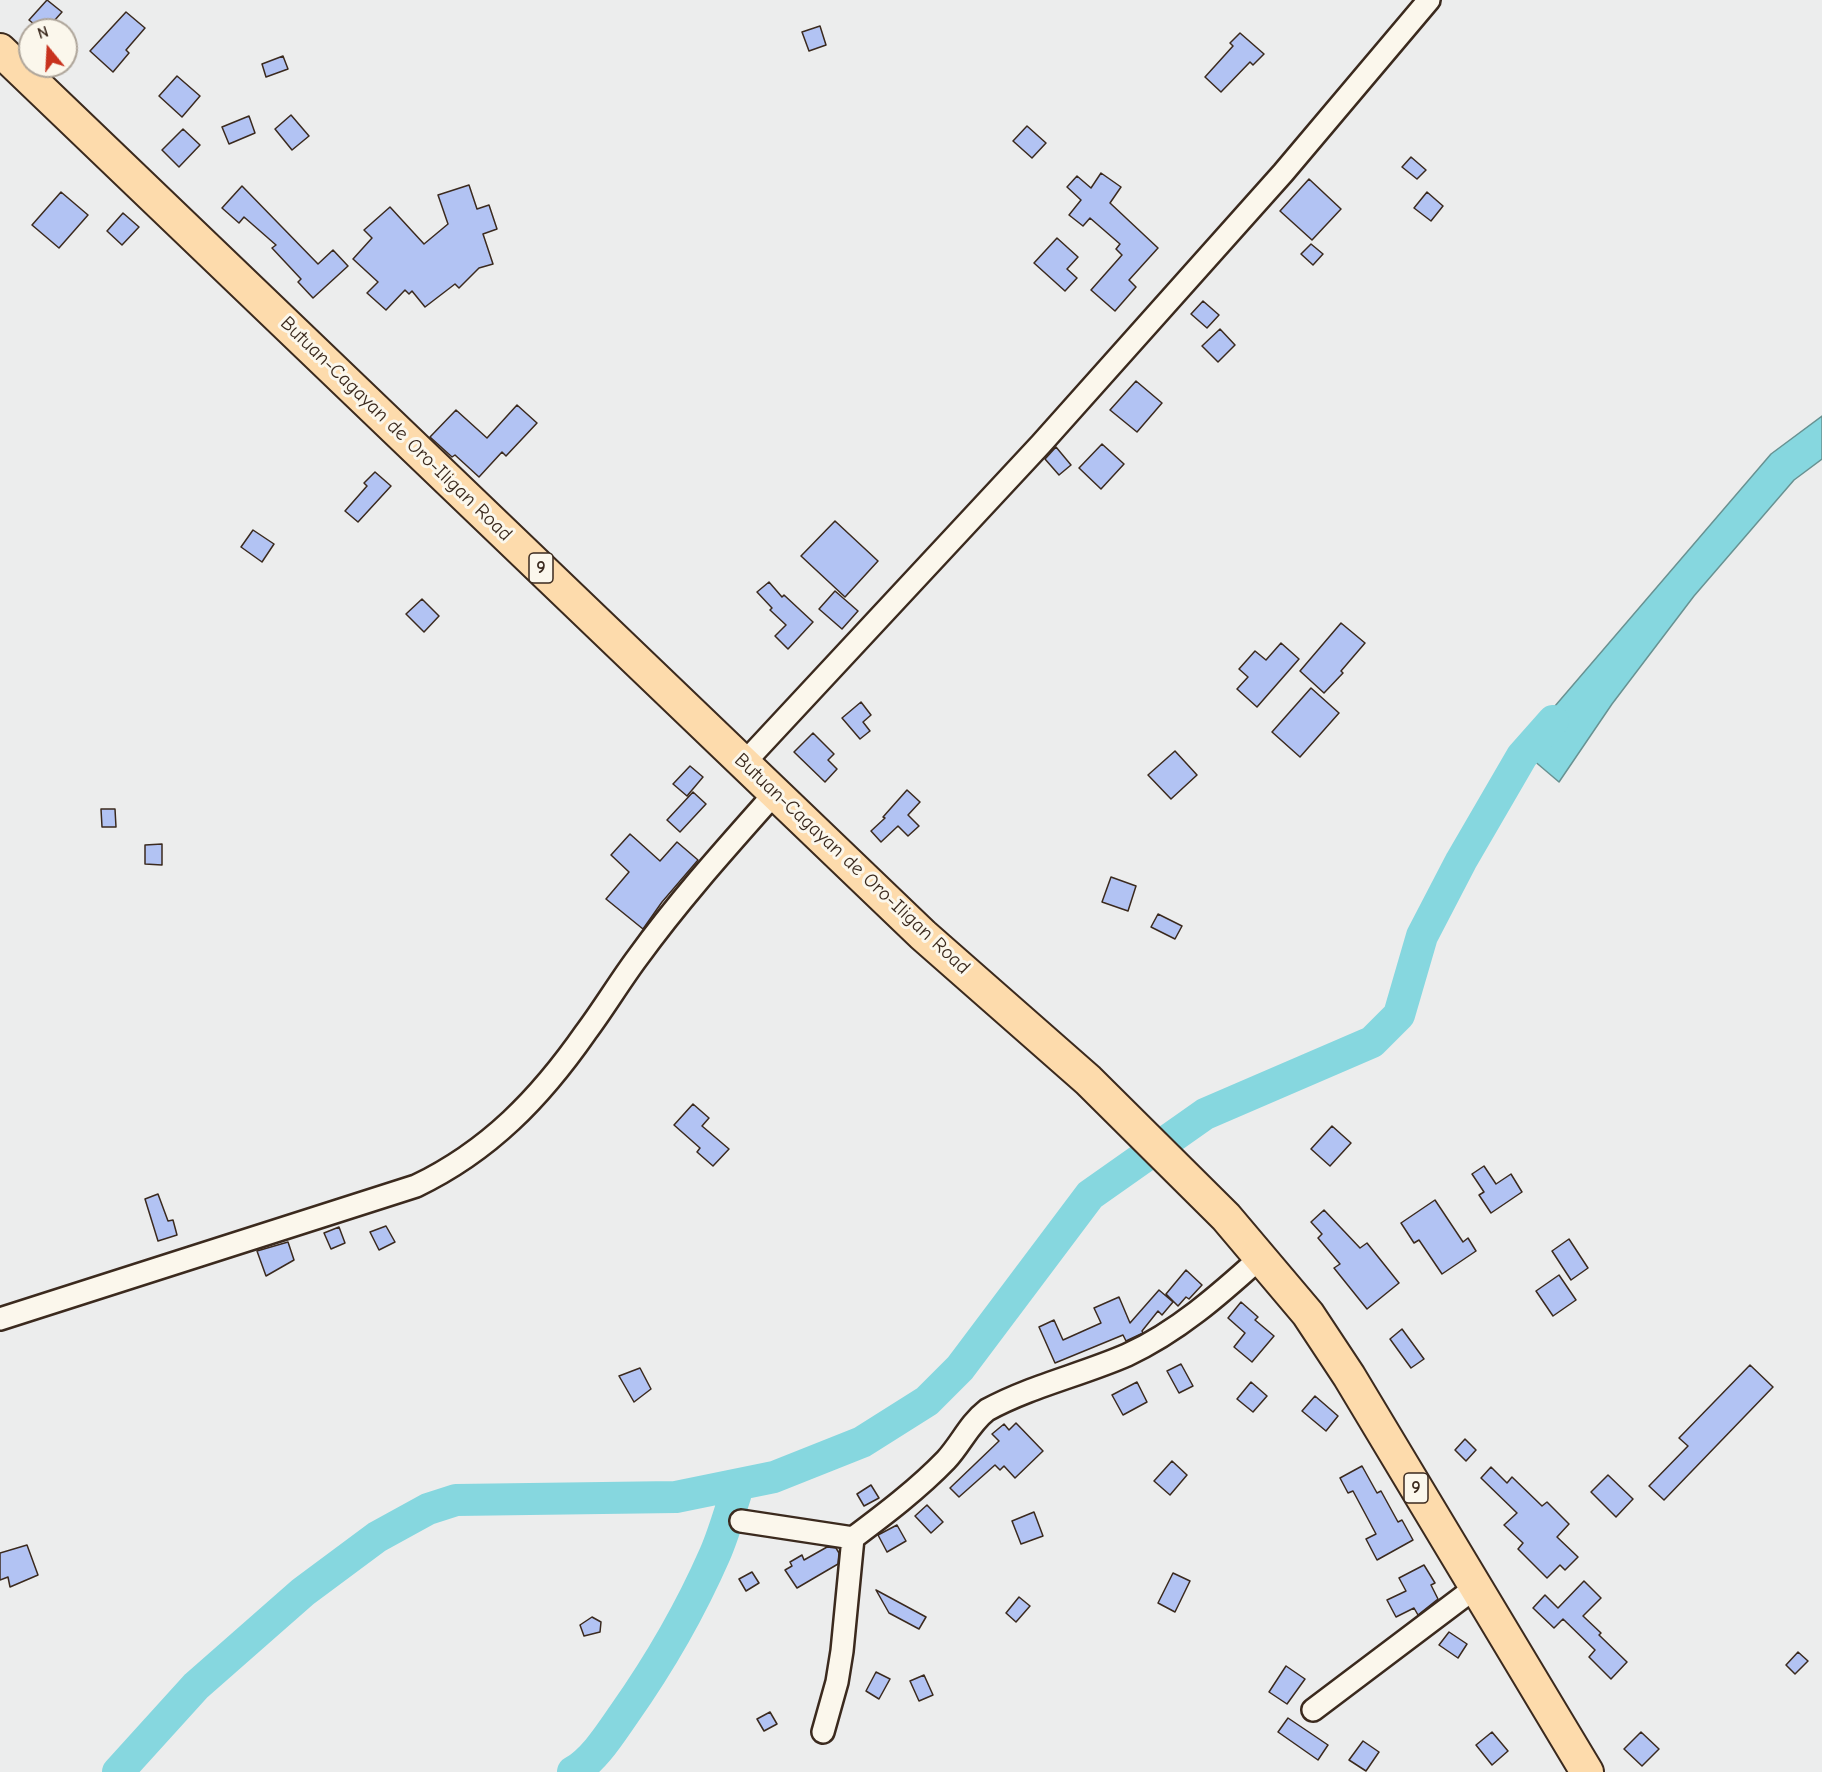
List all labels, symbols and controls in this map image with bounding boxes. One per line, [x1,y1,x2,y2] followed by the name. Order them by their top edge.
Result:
[18,18,78,78] north arrow
[35,23,51,43] text: N
[275,312,517,546] street label: Butuan-Cagayan de Oro-Iligan Road
[529,553,553,583] road number: 9
[729,748,975,980] street label: Butuan-Cagayan de Oro-Iligan Road
[1404,1473,1428,1503] road number: 9

